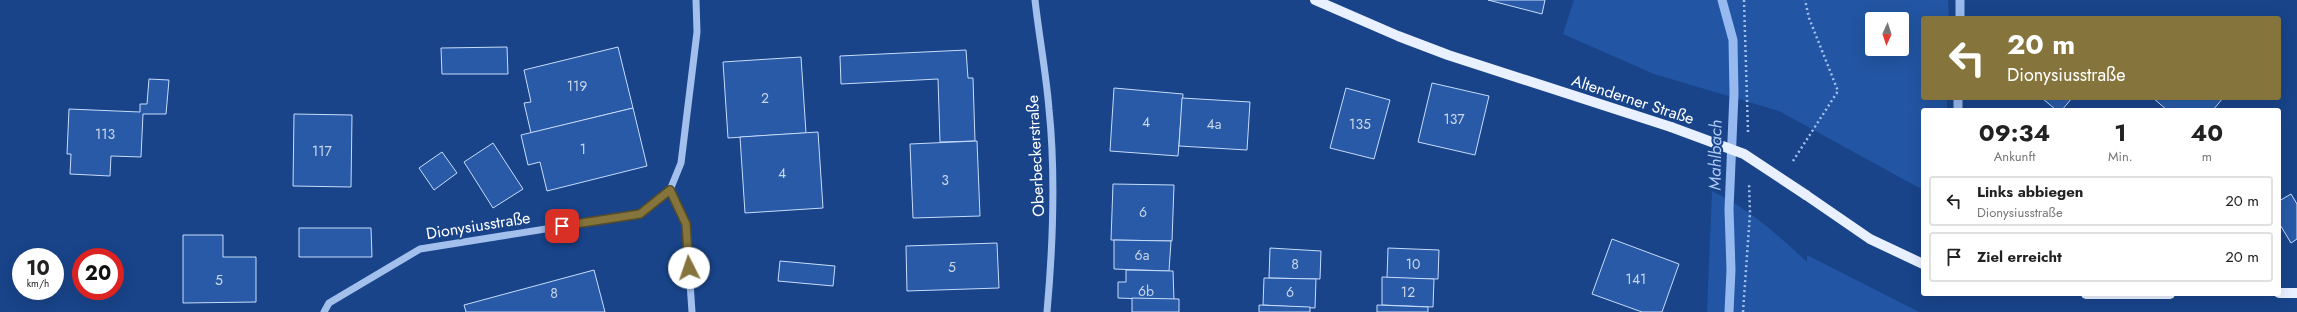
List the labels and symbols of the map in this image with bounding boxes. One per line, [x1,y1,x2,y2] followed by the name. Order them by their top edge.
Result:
[1865,12,1909,56] north arrow
[1569,69,1697,130] street label: Altenderner Straße
[567,76,587,96] house number: 119
[761,88,769,108] house number: 2
[1021,95,1050,217] street label: Oberbeckerstraße
[1443,109,1465,129] house number: 137
[1142,112,1150,132] house number: 4
[1207,114,1221,134] house number: 4a
[1349,114,1371,134] house number: 135
[1702,120,1728,190] water label: Mahlbach
[95,124,115,144] house number: 113
[580,139,586,159] house number: 1
[312,141,333,161] house number: 117
[778,163,786,183] house number: 4
[941,170,949,190] house number: 3
[1139,202,1147,222] house number: 6
[424,206,532,245] street label: Dionysiusstraße
[545,209,579,243] pin
[1135,245,1149,265] house number: 6a
[668,247,710,289] position arrow
[72,248,124,300] speed limit sign: 20
[1291,254,1299,274] house number: 8
[1406,254,1420,274] house number: 10
[948,257,956,277] house number: 5
[1626,269,1646,289] house number: 141
[215,270,223,290] house number: 5
[1138,281,1154,301] house number: 6b
[1286,282,1294,302] house number: 6
[1401,282,1415,302] house number: 12
[550,283,558,303] house number: 8

